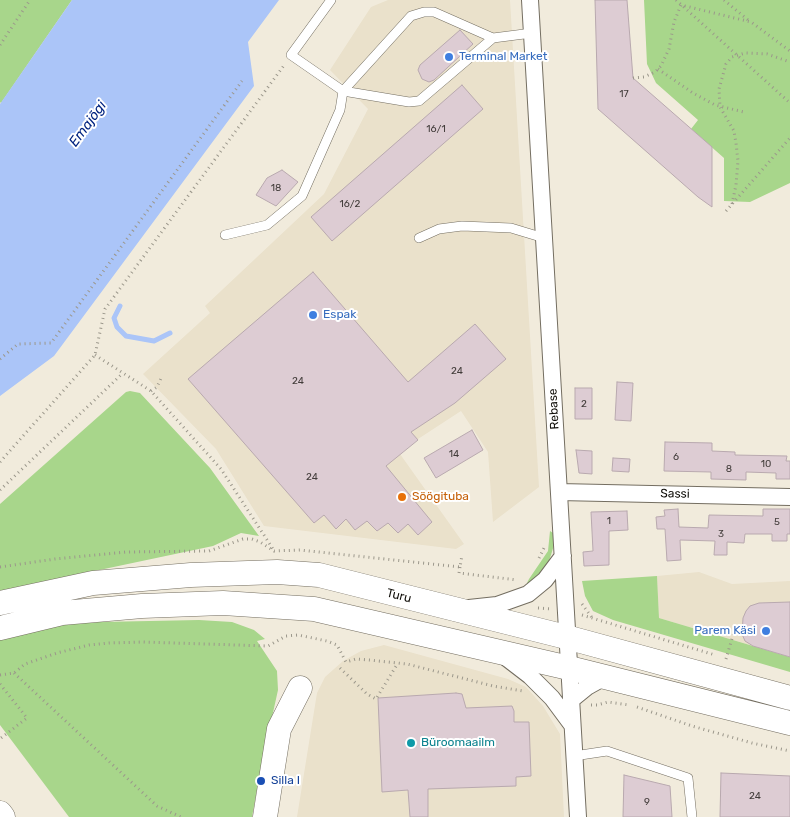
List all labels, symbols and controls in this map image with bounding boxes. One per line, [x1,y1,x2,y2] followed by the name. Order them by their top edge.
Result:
[459,50,547,64] place label: Terminal Market
[443,51,455,63] marker: Terminal Market
[619,88,629,100] house number: 17
[66,98,110,150] water label: Emajõgi
[426,123,446,135] house number: 16/1
[271,182,281,194] house number: 18
[340,198,360,210] house number: 16/2
[323,308,356,322] place label: Espak
[307,309,319,321] marker: Espak
[451,365,463,377] house number: 24
[292,375,304,387] house number: 24
[546,388,562,430] street label: Rebase
[581,398,587,410] house number: 2
[449,448,459,460] house number: 14
[673,451,679,463] house number: 6
[761,458,771,470] house number: 10
[726,463,732,475] house number: 8
[306,471,318,483] house number: 24
[660,487,690,501] street label: Sassi
[412,490,469,504] place label: Söögituba
[396,491,408,503] marker: Söögituba
[607,515,611,527] house number: 1
[774,516,780,528] house number: 5
[718,528,724,540] house number: 3
[385,586,413,606] street label: Turu
[694,624,756,638] place label: Parem Käsi
[760,625,772,637] marker: Parem Käsi
[421,736,495,750] place label: Büroomaailm
[405,737,417,749] marker: Büroomaailm
[271,774,300,788] place label: Silla I
[255,775,267,787] marker: Silla I
[749,790,761,802] house number: 24
[644,796,650,808] house number: 9

